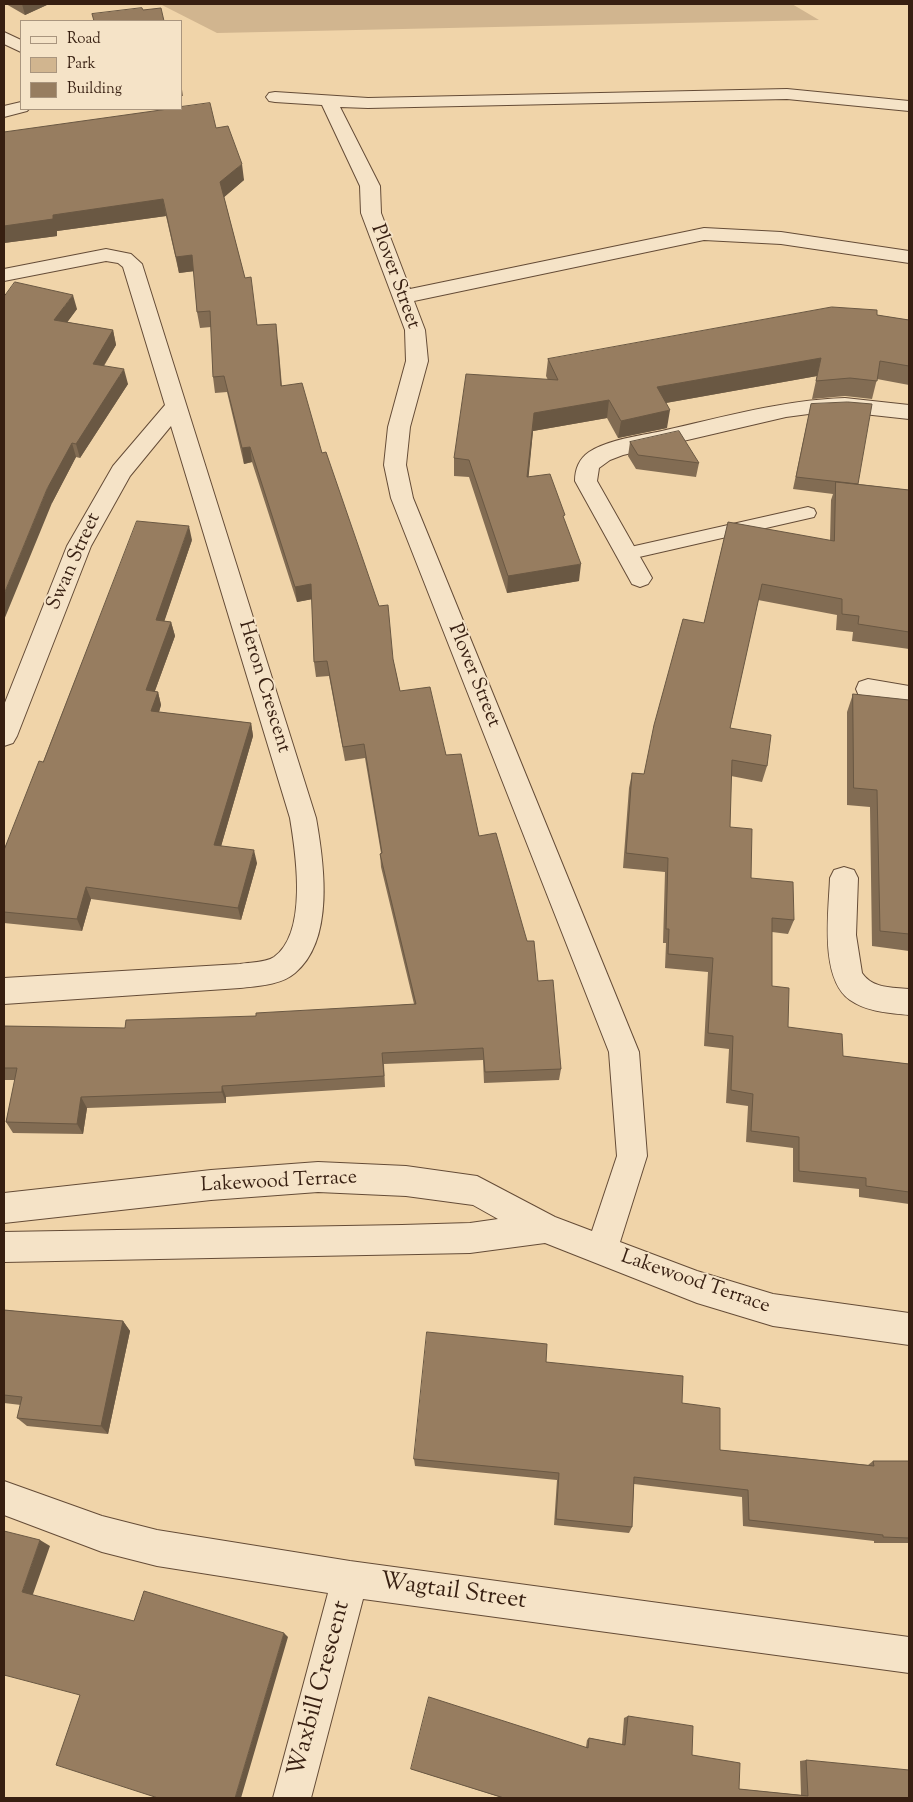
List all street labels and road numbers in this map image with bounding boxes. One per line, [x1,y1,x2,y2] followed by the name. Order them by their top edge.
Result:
[364,221,424,333] street label: Plover Street
[43,510,107,614] street label: Swan Street
[231,618,295,756] street label: Heron Crescent
[441,621,505,731] street label: Plover Street
[200,1167,358,1199] street label: Lakewood Terrace
[617,1246,773,1320] street label: Lakewood Terrace
[378,1568,528,1618] street label: Wagtail Street
[284,1598,358,1780] street label: Waxbill Crescent

